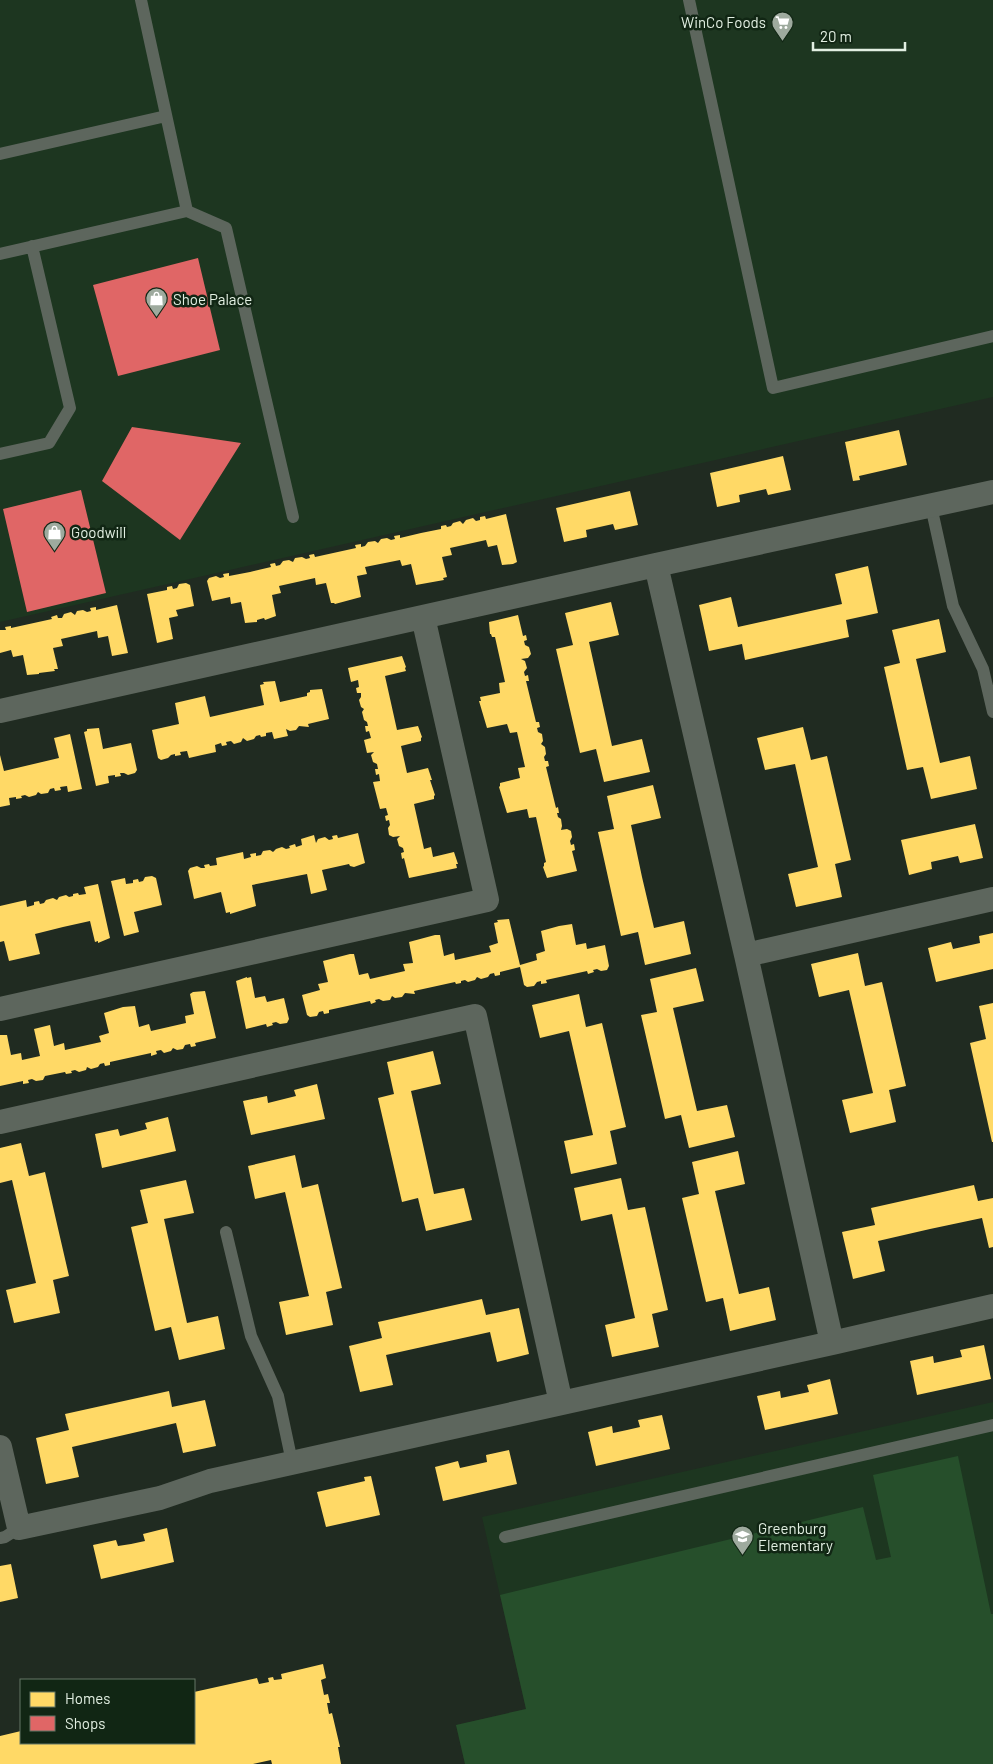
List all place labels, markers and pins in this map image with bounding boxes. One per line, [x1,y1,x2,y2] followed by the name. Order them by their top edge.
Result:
[770,10,794,41] supermarket icon: WinCo Foods
[681,13,766,31] place label: WinCo Foods
[145,287,169,318] shop icon: Shoe Palace
[173,290,252,308] place label: Shoe Palace
[43,520,67,551] shop icon: Goodwill
[71,523,126,541] place label: Goodwill
[758,1519,833,1554] place label: Greenburg Elementary
[730,1525,754,1556] school or university icon: Greenburg Elementary

